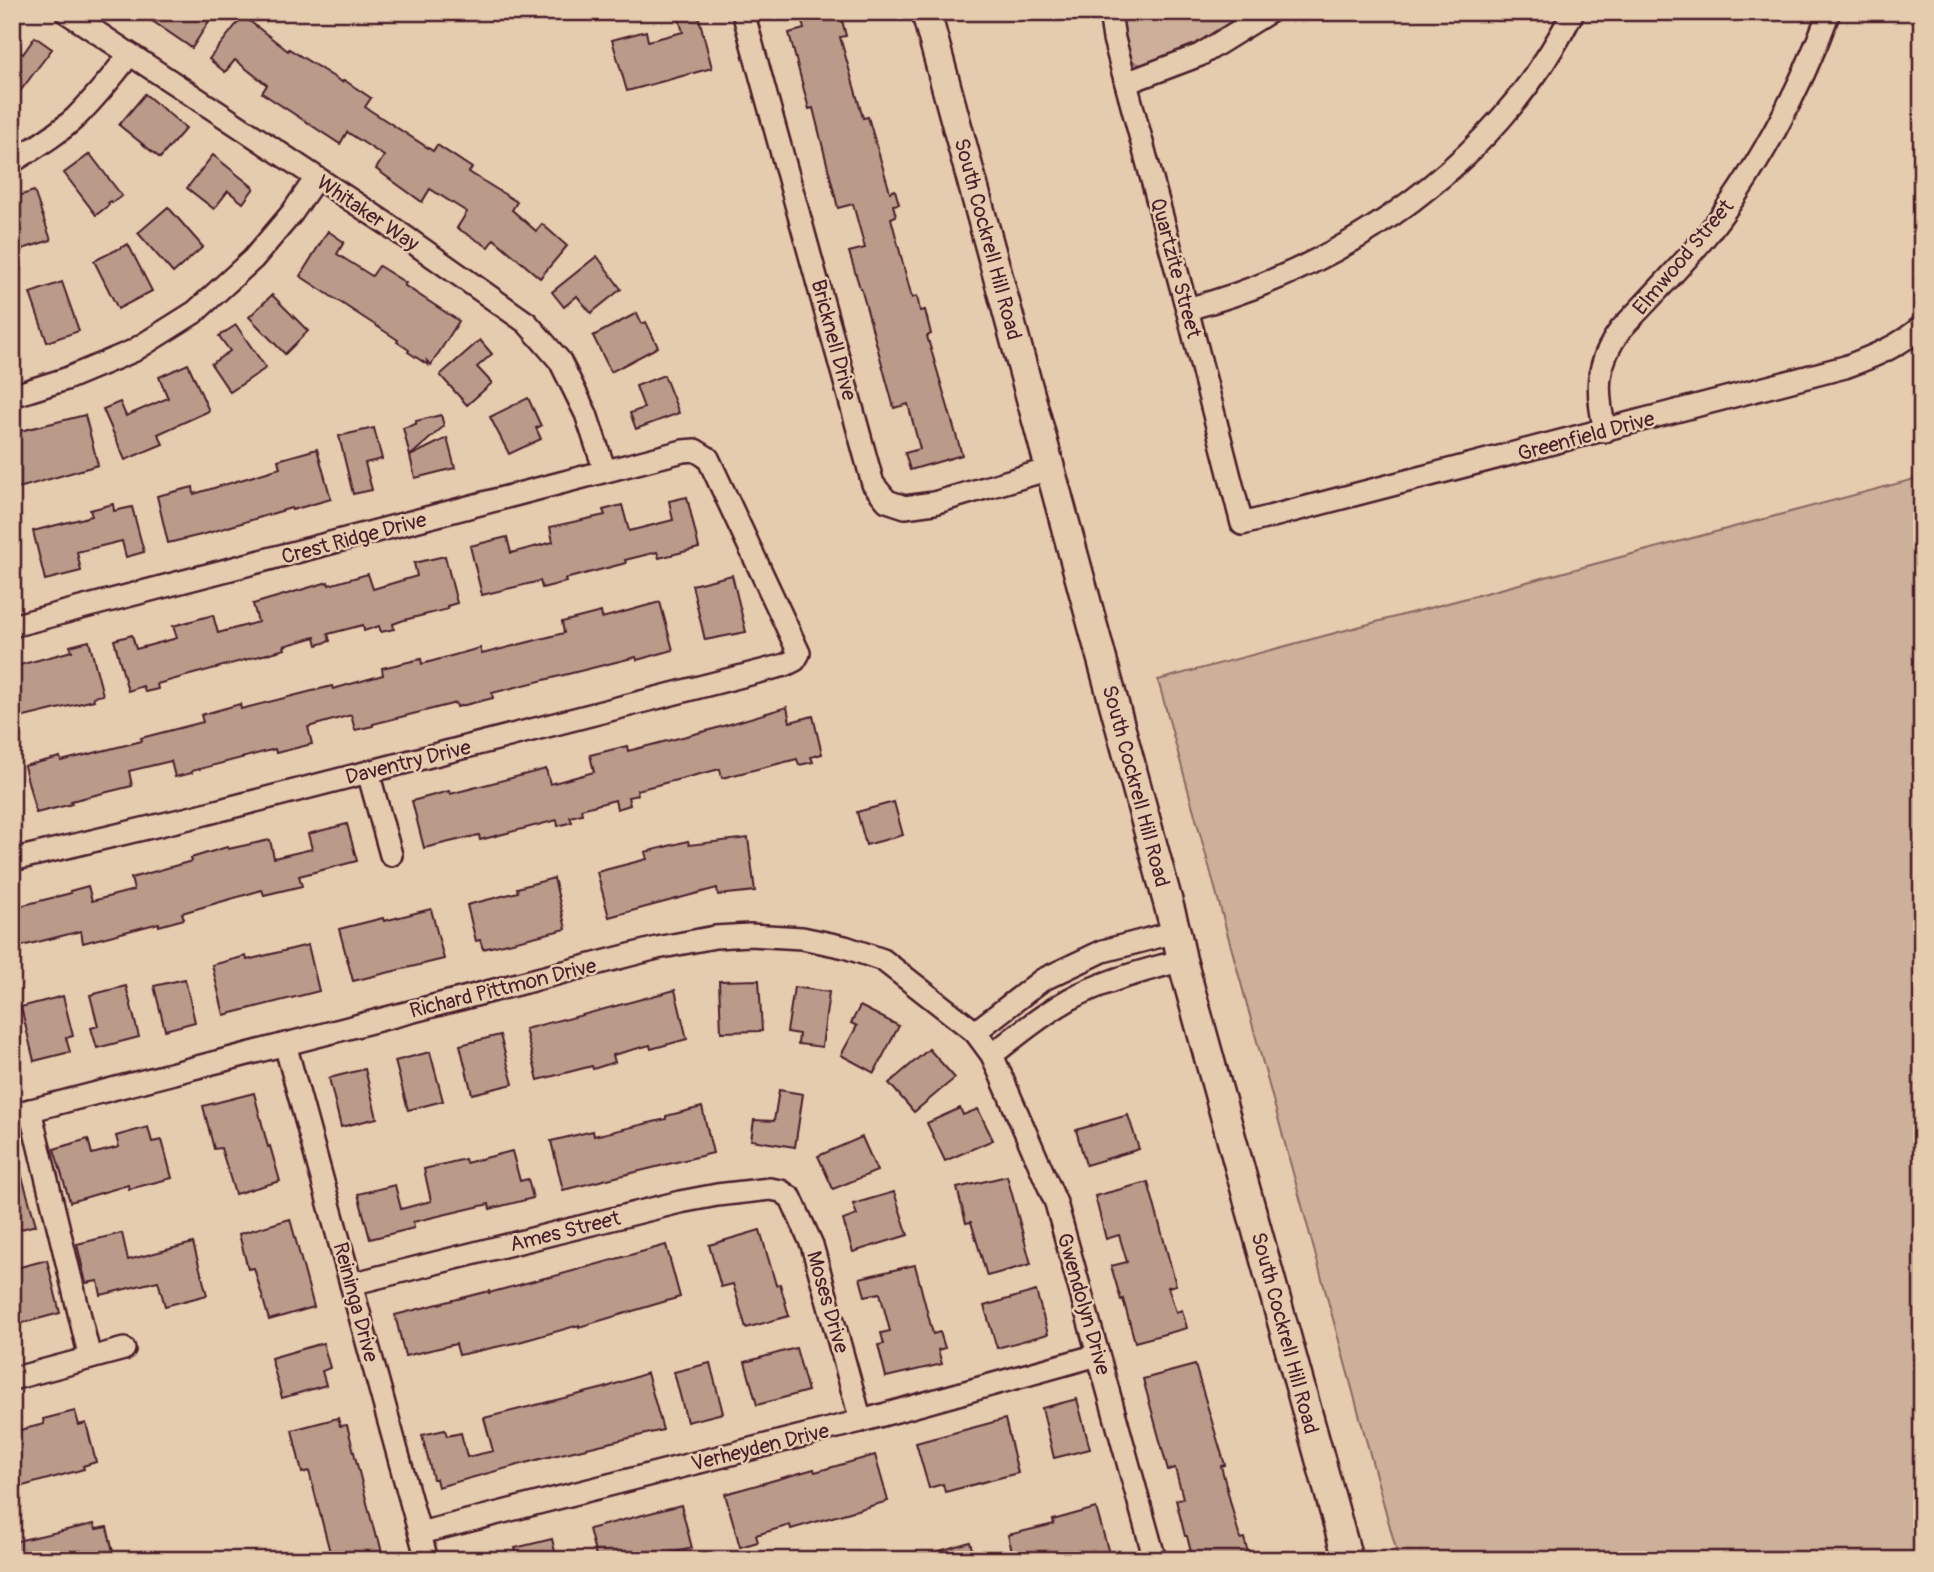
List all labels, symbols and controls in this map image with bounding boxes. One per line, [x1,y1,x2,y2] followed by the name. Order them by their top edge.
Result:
[948,135,1027,343] street label: South Cockrell Hill Road
[311,169,424,258] street label: Whitaker Way
[1627,193,1740,321] street label: Elmwood Street
[1144,195,1207,342] street label: Quartzite Street
[804,277,863,404] street label: Bricknell Drive
[1515,405,1658,468] street label: Greenfield Drive
[279,506,430,571] street label: Crest Ridge Drive
[1096,682,1175,890] street label: South Cockrell Hill Road
[343,734,474,791] street label: Daventry Drive
[407,952,600,1025] street label: Richard Pittmon Drive
[507,1205,624,1258] street label: Ames Street
[1245,1229,1324,1437] street label: South Cockrell Hill Road
[1050,1230,1117,1379] street label: Gwendolyn Drive
[327,1239,385,1366] street label: Reininga Drive
[800,1248,855,1357] street label: Moses Drive
[688,1417,833,1478] street label: Verheyden Drive

